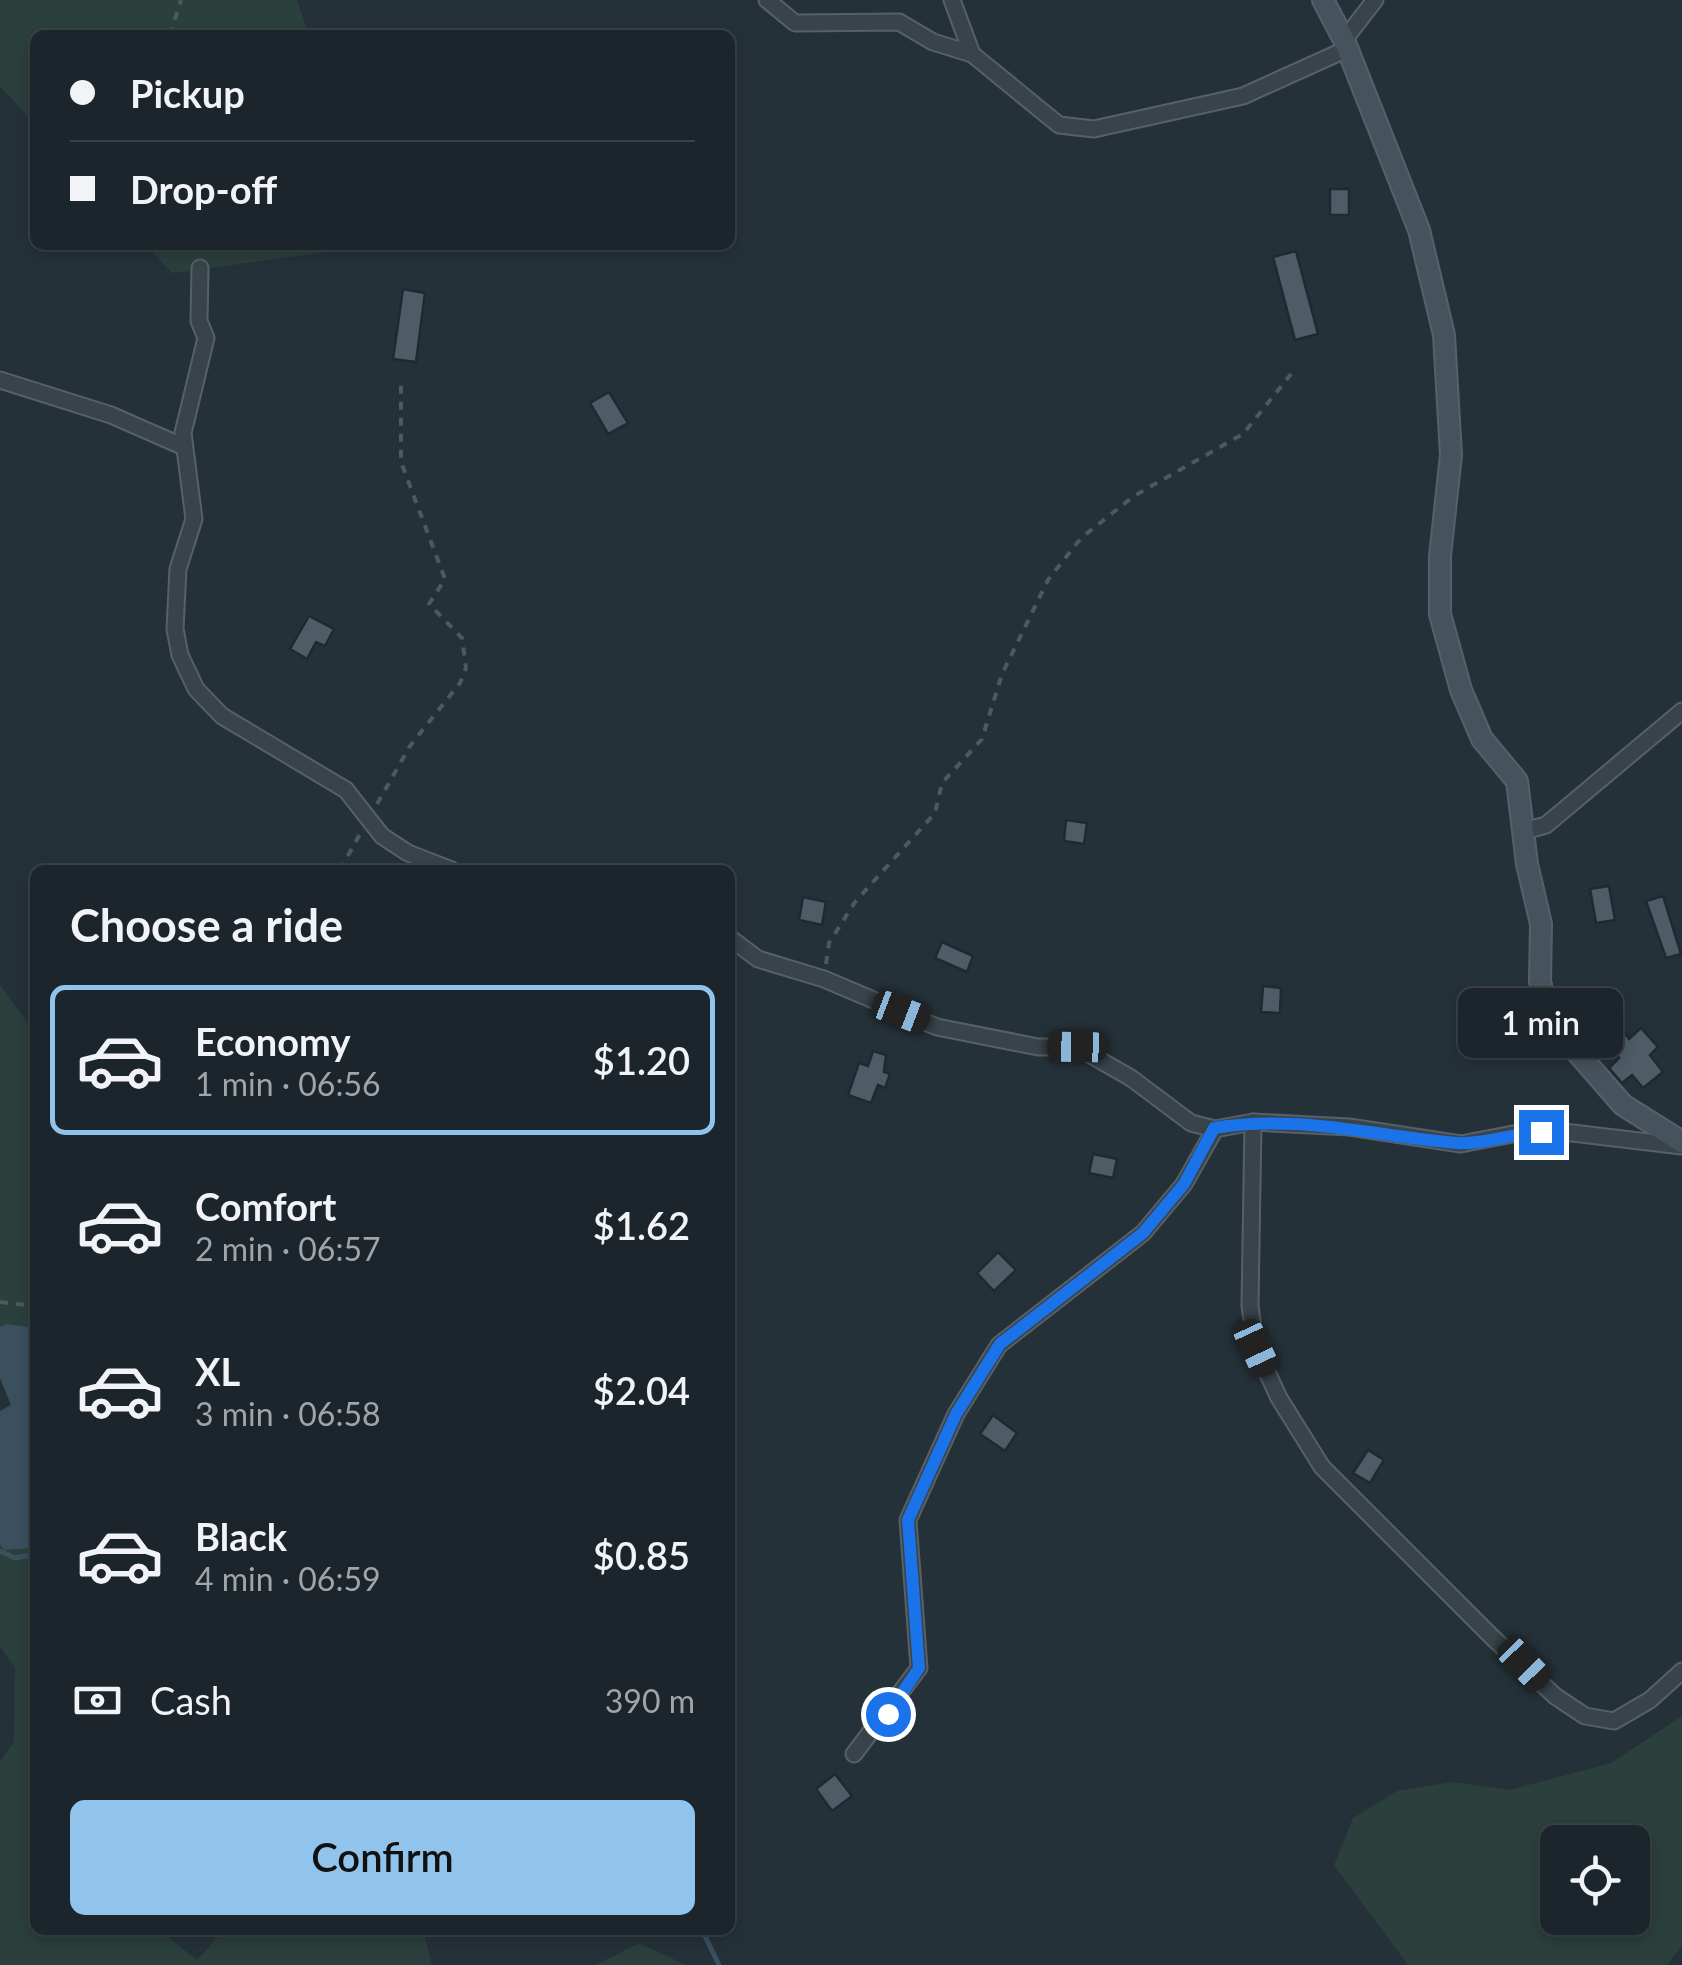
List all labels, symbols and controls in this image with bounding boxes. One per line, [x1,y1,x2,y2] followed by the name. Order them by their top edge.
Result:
[130,70,245,116] text: Pickup
[130,166,277,212] text: Drop-off
[70,898,343,952] text: Choose a ride
[868,987,934,1037] car
[1458,987,1624,1057] callout: 1 min
[1501,1003,1580,1042] text: 1 min
[75,1015,165,1105] icon: car
[195,1018,350,1064] text: Economy
[1047,1031,1107,1063] car
[593,1037,690,1083] text: $1.20
[195,1064,381,1103] text: 1 min · 06:56
[1519,1110,1564,1155] route end
[75,1180,165,1270] icon: car
[195,1183,336,1229] text: Comfort
[593,1202,690,1248] text: $1.62
[195,1229,381,1268] text: 2 min · 06:57
[1230,1314,1282,1382] car
[75,1345,165,1435] icon: car
[195,1348,240,1394] text: XL
[593,1367,690,1413] text: $2.04
[195,1394,381,1433] text: 3 min · 06:58
[75,1510,165,1600] icon: car
[195,1513,287,1559] text: Black
[593,1532,690,1578] text: $0.85
[195,1559,381,1598] text: 4 min · 06:59
[1492,1632,1556,1696] car
[70,1673,125,1728] icon: cash
[150,1677,232,1723] text: Cash
[605,1681,695,1720] text: 390 m
[866,1692,911,1737] route start
[70,1800,695,1915] button: Confirm
[1540,1825,1650,1935] map controls
[1540,1825,1650,1935] button: locate

